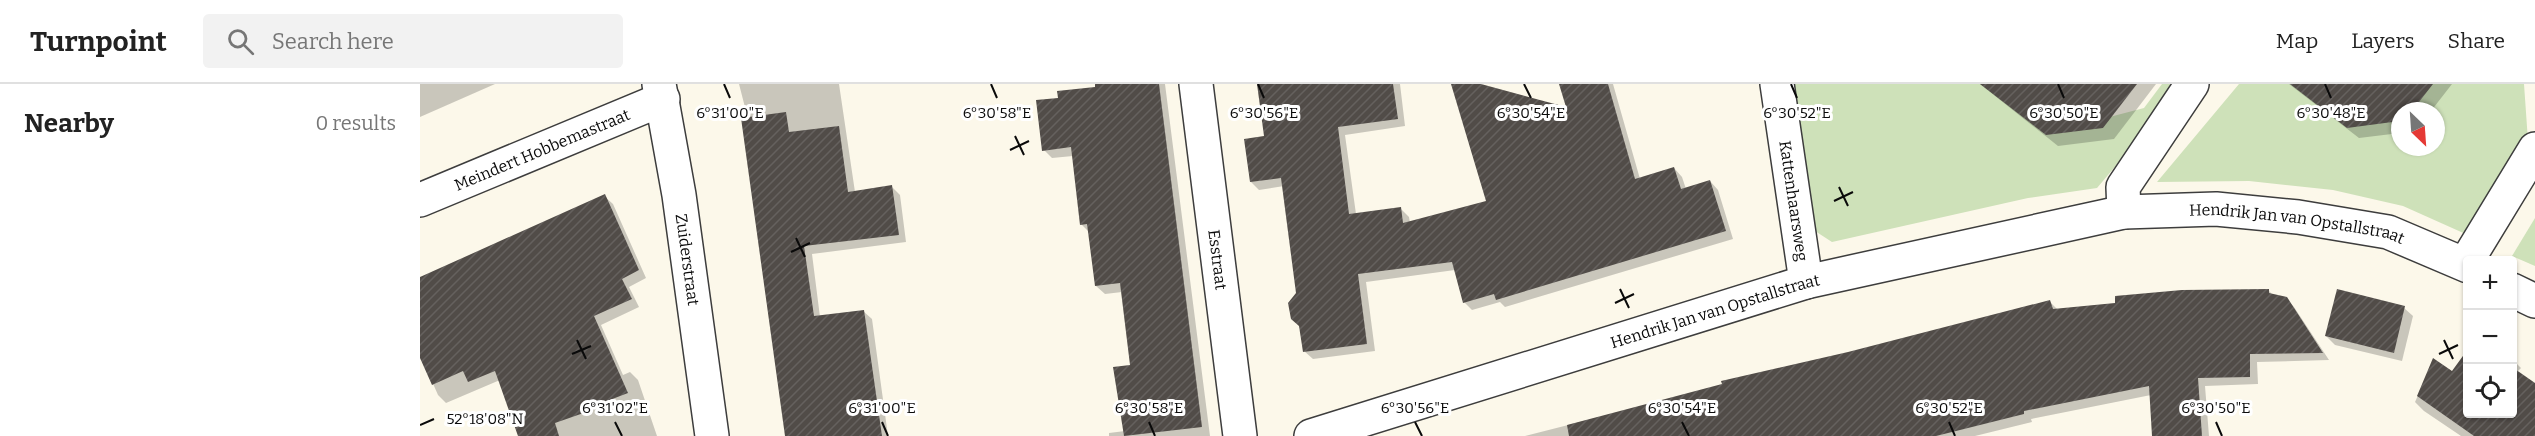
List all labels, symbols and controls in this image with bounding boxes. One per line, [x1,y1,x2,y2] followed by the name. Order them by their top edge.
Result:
[203,14,623,68] search box
[30,25,167,58] text: Turnpoint
[224,25,257,58] icon: search
[272,28,394,55] text: Search here
[2276,28,2318,54] text: Map
[2351,28,2415,54] text: Layers
[2448,28,2505,54] text: Share
[2391,102,2445,156] north arrow
[451,104,633,194] street label: Meindert Hobbemastraat
[696,104,764,122] text: 6°31'00"E
[963,104,1031,122] text: 6°30'58"E
[1230,104,1298,122] text: 6°30'56"E
[1497,104,1565,122] text: 6°30'54"E
[1763,104,1831,122] text: 6°30'52"E
[2029,104,2099,122] text: 6°30'50"E
[2296,104,2366,122] text: 6°30'48"E
[24,108,114,139] text: Nearby
[316,111,396,135] text: 0 results
[1776,139,1812,262] street label: Kattenhaarsweg
[2189,199,2408,248] street label: Hendrik Jan van Opstallstraat
[672,212,704,307] street label: Zuiderstraat
[1205,228,1231,291] street label: Esstraat
[2463,256,2517,418] map controls
[2463,256,2517,310] button: +
[1608,270,1821,352] street label: Hendrik Jan van Opstallstraat
[2463,310,2517,364] button: −
[2463,364,2517,418] button: locate
[582,399,648,417] text: 6°31'02"E
[848,399,916,417] text: 6°31'00"E
[1115,399,1183,417] text: 6°30'58"E
[1381,399,1449,417] text: 6°30'56"E
[1648,399,1716,417] text: 6°30'54"E
[1915,399,1983,417] text: 6°30'52"E
[2181,399,2251,417] text: 6°30'50"E
[447,410,524,428] text: 52°18'08"N

